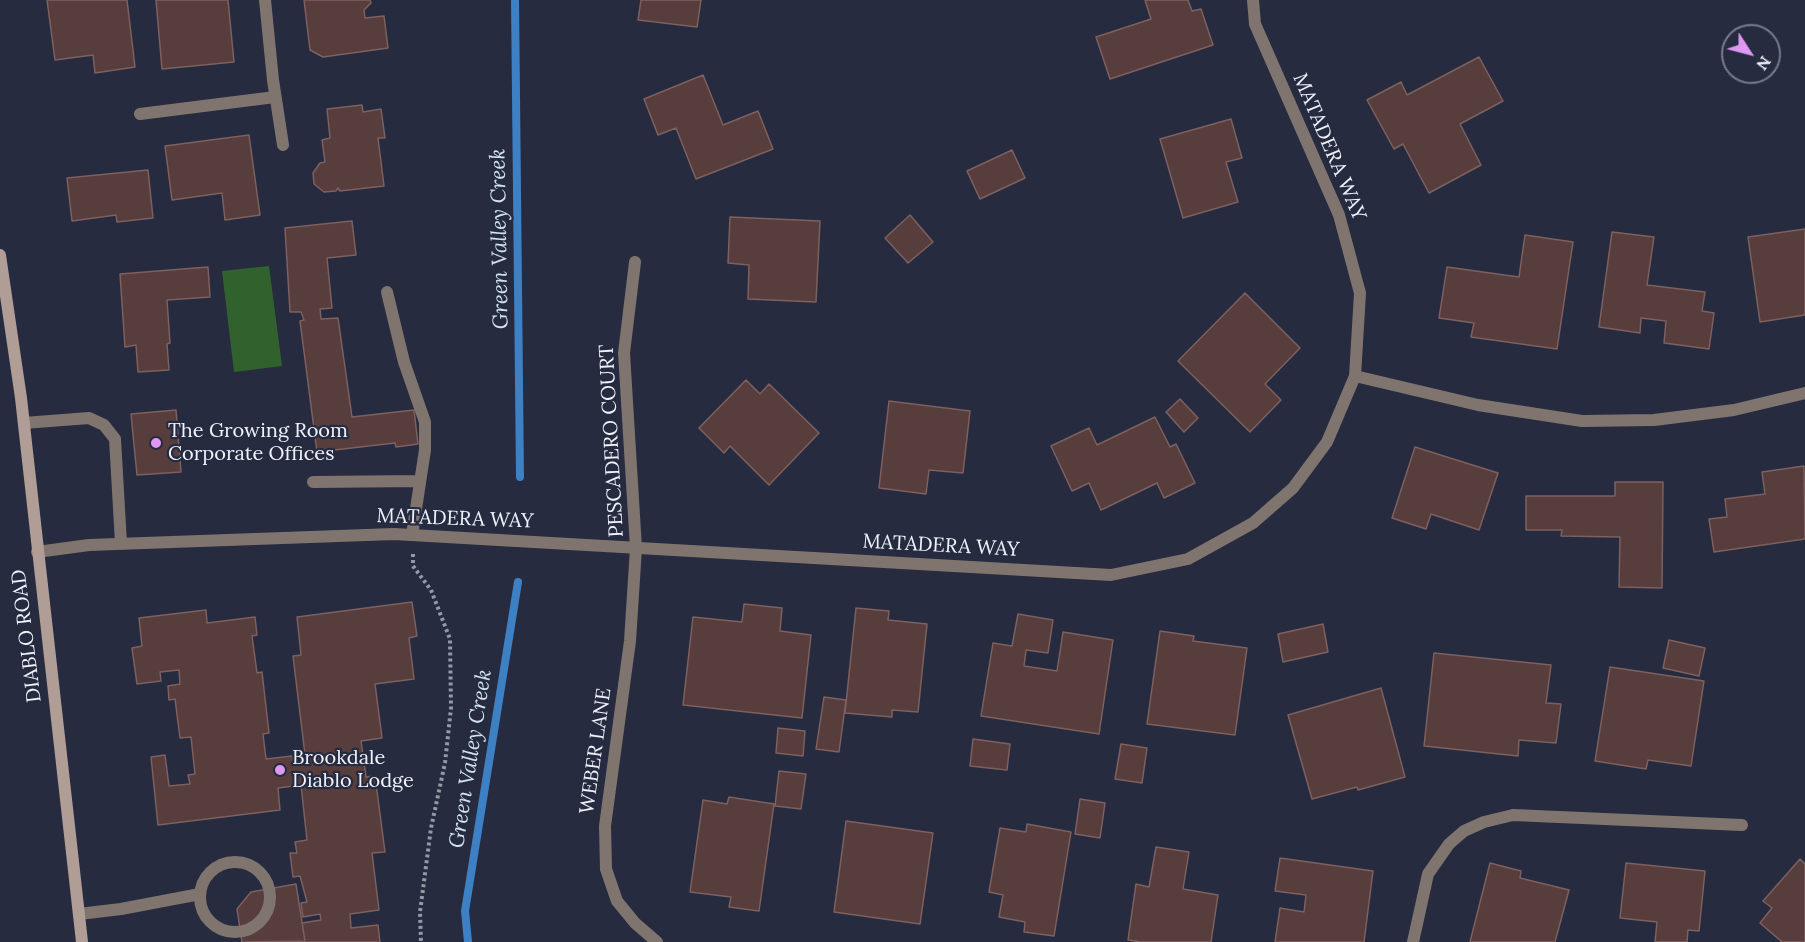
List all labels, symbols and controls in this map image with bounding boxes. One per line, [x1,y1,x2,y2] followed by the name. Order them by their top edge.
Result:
[1721,24,1781,84] north arrow
[1752,53,1776,74] text: N
[1287,70,1371,224] street label: MATADERA WAY
[486,149,514,329] water label: Green Valley Creek
[595,344,629,538] street label: PESCADERO COURT
[168,419,348,466] place label: The Growing Room Corporate Offices
[149,436,163,450] marker: The Growing Room Corporate Offices
[376,504,534,534] street label: MATADERA WAY
[862,530,1020,562] street label: MATADERA WAY
[7,568,47,704] street label: DIABLO ROAD
[444,668,498,850] water label: Green Valley Creek
[575,686,617,816] street label: WEBER LANE
[292,746,414,793] place label: Brookdale Diablo Lodge
[273,763,287,777] marker: Brookdale Diablo Lodge

